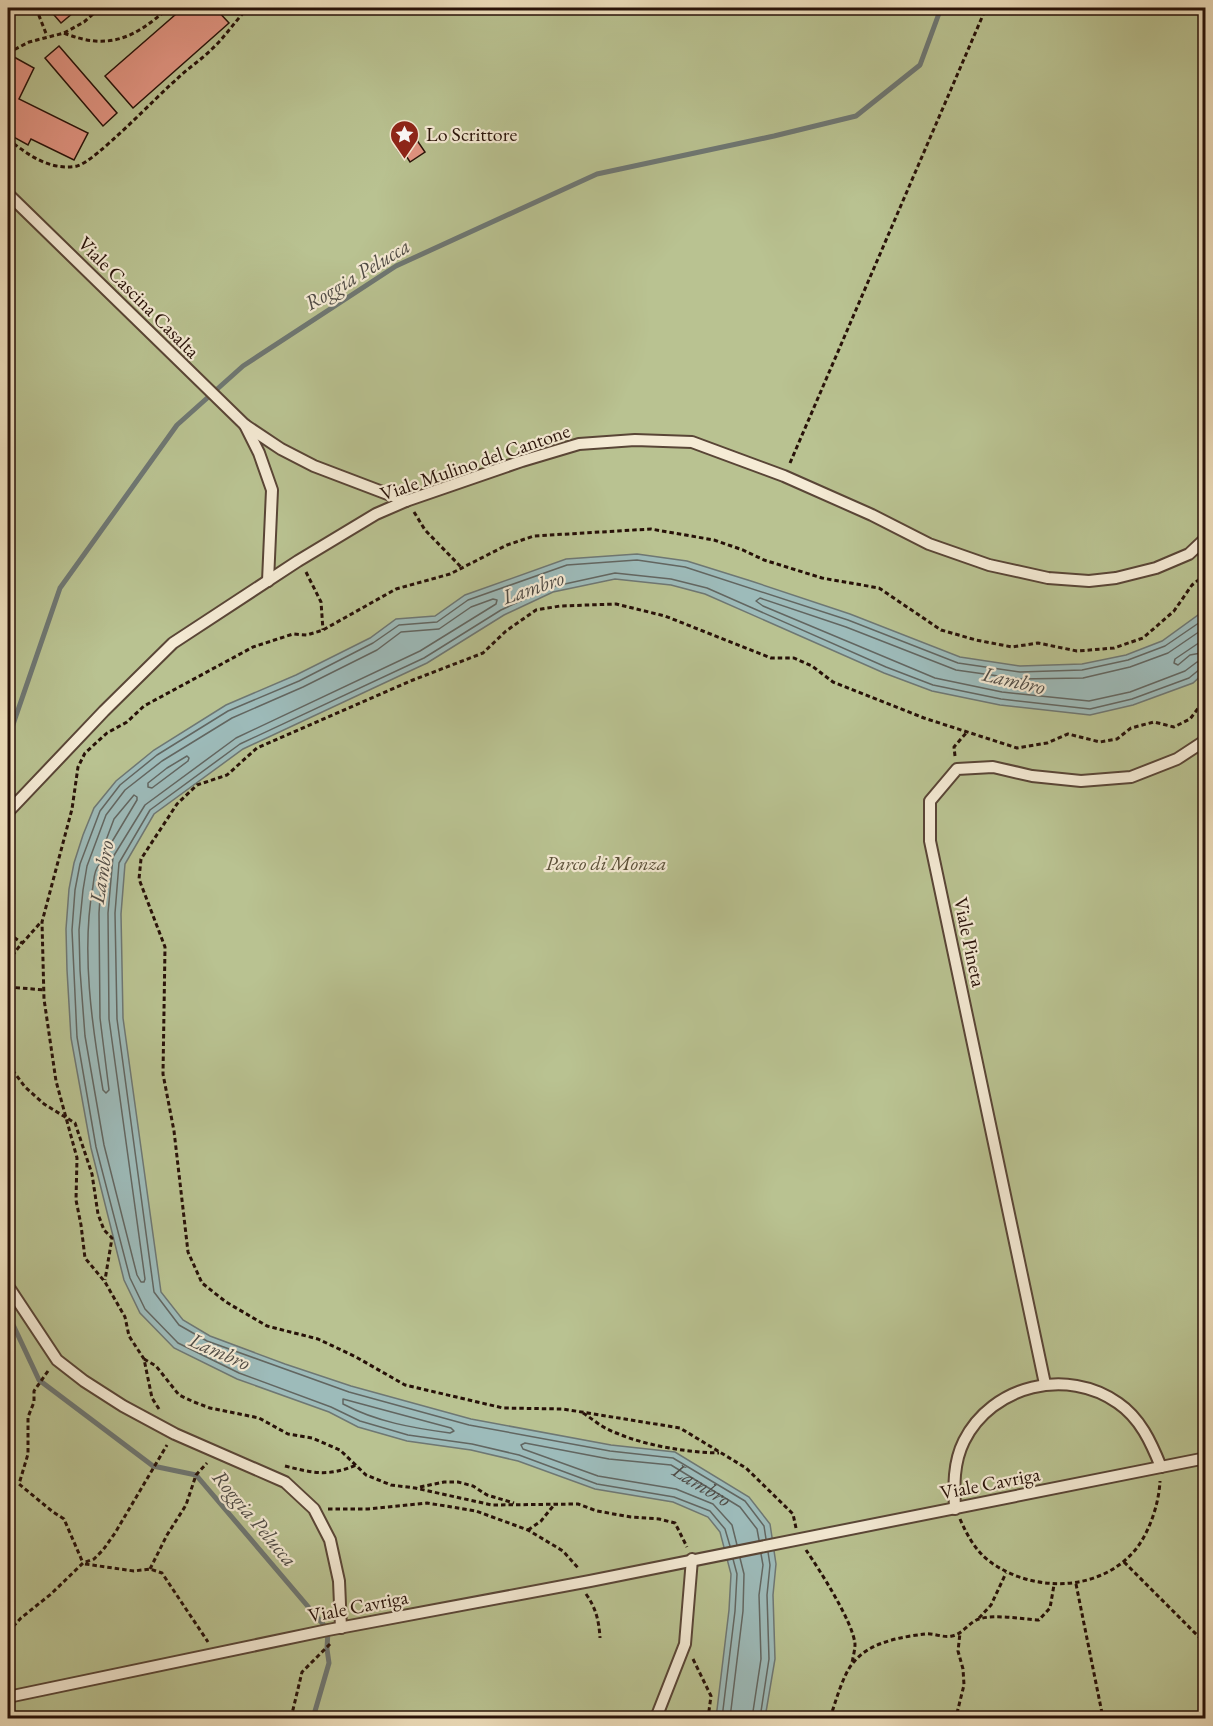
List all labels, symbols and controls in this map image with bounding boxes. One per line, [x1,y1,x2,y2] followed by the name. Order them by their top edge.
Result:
[389,118,421,160] place icon: Lo Scrittore
[426,121,517,147] place label: Lo Scrittore
[72,230,206,364] street label: Viale Cascina Casalta
[299,232,415,316] water label: Roggia Pelucca
[377,417,574,507] street label: Viale Mulino del Cantone
[498,564,568,610] water label: Lambro
[979,659,1048,700] water label: Lambro
[83,838,119,907] water label: Lambro
[545,850,667,876] park label: Parco di Monza
[948,895,992,989] street label: Viale Pineta
[185,1325,255,1376] water label: Lambro
[667,1455,737,1512] water label: Lambro
[938,1461,1042,1505] street label: Viale Cavriga
[207,1464,303,1572] water label: Roggia Pelucca
[306,1584,410,1628] street label: Viale Cavriga

